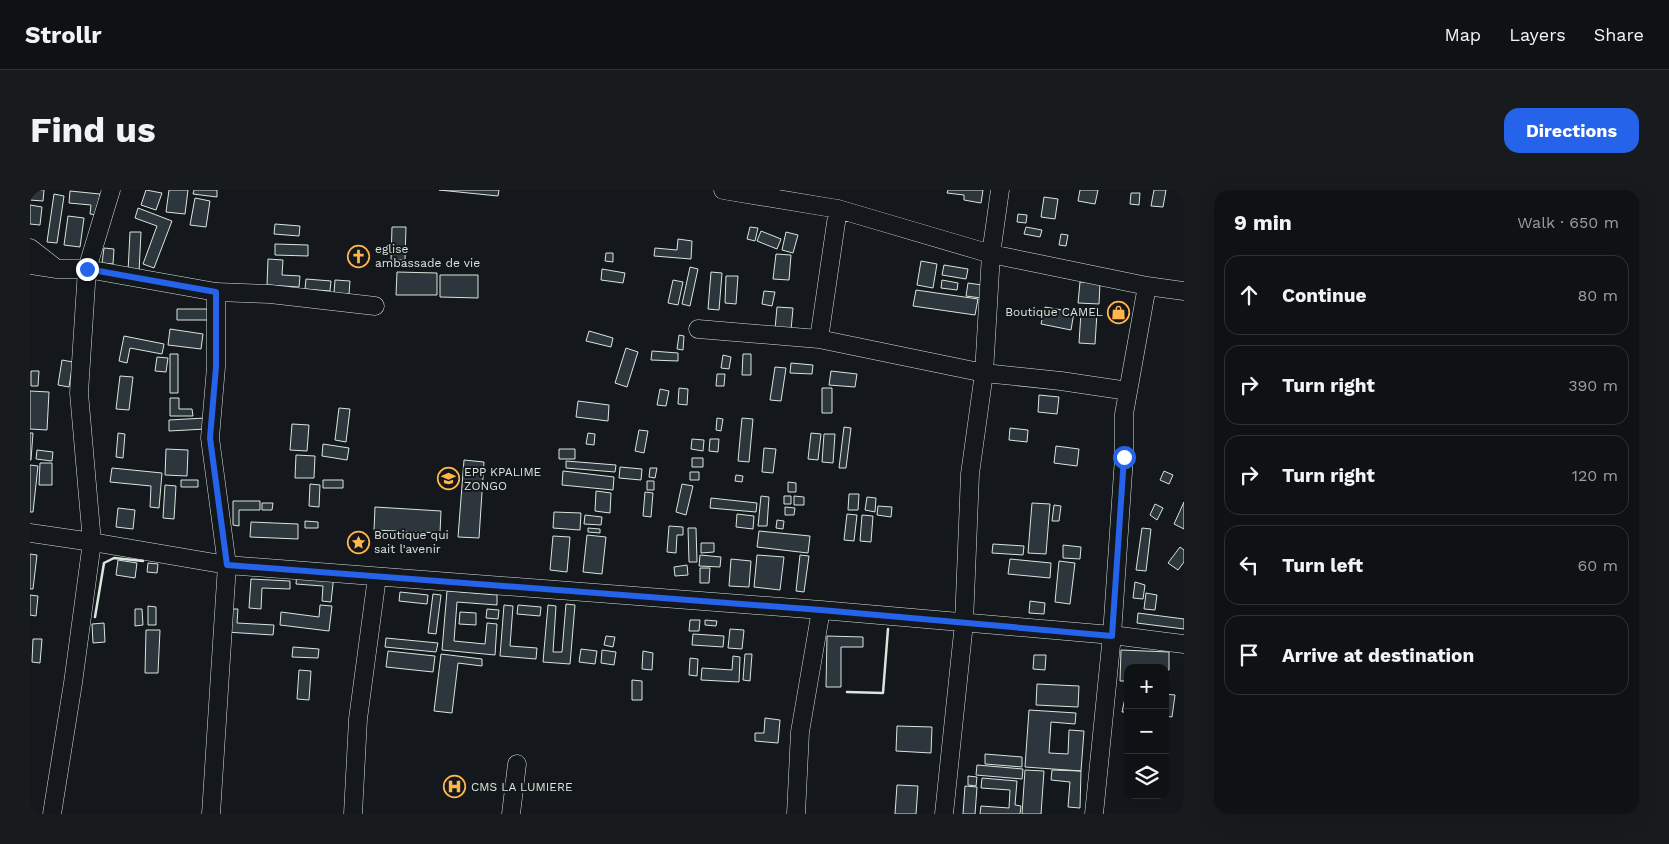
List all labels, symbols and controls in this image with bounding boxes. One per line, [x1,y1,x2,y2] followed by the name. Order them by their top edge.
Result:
[25,21,102,49] text: Strollr
[1444,24,1481,45] text: Map
[1509,24,1566,45] text: Layers
[1594,24,1644,45] text: Share
[1504,108,1639,153] button: Directions
[30,109,156,151] text: Find us
[1234,210,1292,235] text: 9 min
[1517,213,1619,232] text: Walk · 650 m
[375,242,480,270] place label: eglise ambassade de vie
[347,244,371,268] church icon: eglise ambassade de vie
[76,258,99,281] route end
[1235,281,1263,309] icon: ahead
[1282,284,1366,307] text: Continue
[1577,286,1618,305] text: 80 m
[1107,300,1131,324] shop icon: Boutique CAMEL
[1005,305,1103,319] place label: Boutique CAMEL
[1235,371,1263,399] icon: right
[1282,374,1375,397] text: Turn right
[1568,376,1618,395] text: 390 m
[1113,446,1136,469] route start
[1235,461,1263,489] icon: right
[1282,464,1375,487] text: Turn right
[464,465,542,493] place label: EPP KPALIME ZONGO
[1572,466,1618,485] text: 120 m
[436,467,460,491] school or university icon: EPP KPALIME ZONGO
[374,528,449,556] place label: Boutique qui sait l'avenir
[346,530,370,554] place icon: Boutique qui sait l'avenir
[1235,551,1263,579] icon: left
[1282,554,1363,577] text: Turn left
[1578,556,1618,575] text: 60 m
[1235,641,1263,669] icon: arrive
[1282,644,1474,667] text: Arrive at destination
[1124,664,1169,799] map controls
[1124,664,1169,709] button: +
[1124,709,1169,754] button: −
[1124,754,1169,799] button: layers
[443,775,467,799] hospital icon: CMS LA LUMIERE
[471,780,573,794] place label: CMS LA LUMIERE

